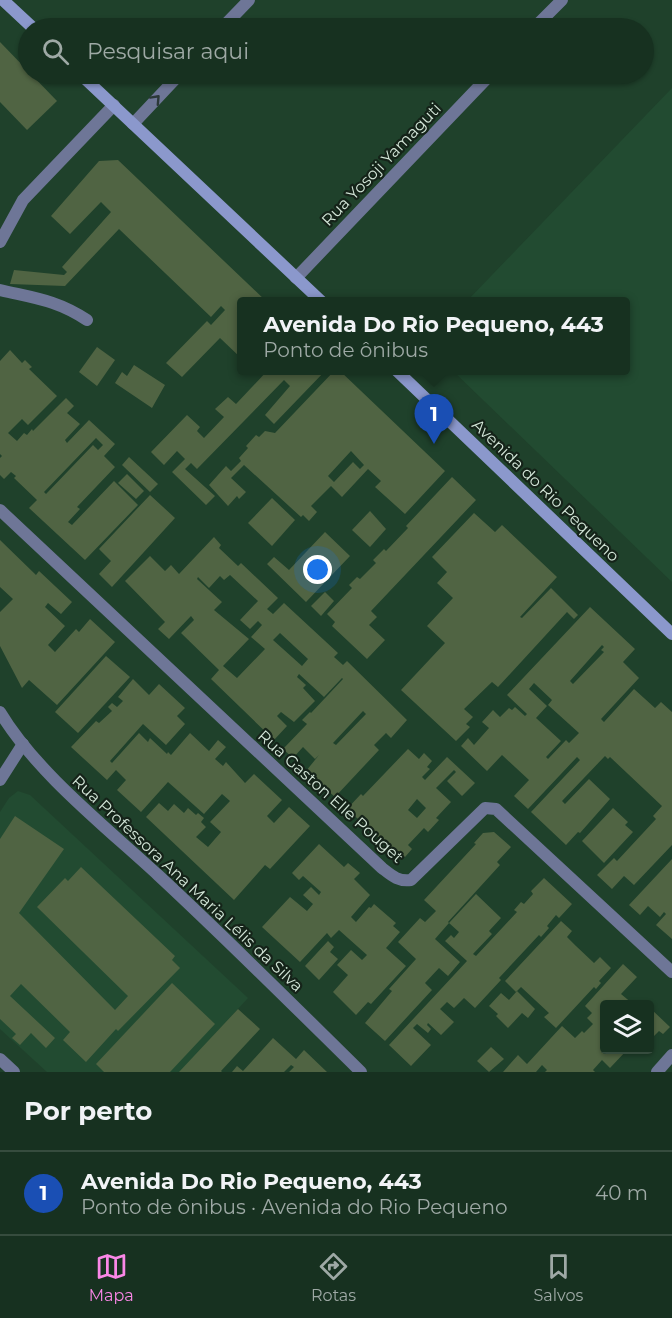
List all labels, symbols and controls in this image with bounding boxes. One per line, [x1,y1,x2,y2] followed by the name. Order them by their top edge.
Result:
[18,18,654,84] search box
[39,35,72,68] icon: search
[87,38,249,65] text: Pesquisar aqui
[149,95,160,105] one-way arrow
[318,99,445,230] street label: Rua Yosoji Yamaguti
[237,297,630,375] popup
[263,311,604,338] text: Avenida Do Rio Pequeno, 443
[263,338,428,362] text: Ponto de ônibus
[414,394,454,444] pin: 1
[468,415,623,566] street label: Avenida do Rio Pequeno
[303,555,332,584] your location
[254,726,408,867] street label: Rua Gaston Elle Pouget
[68,771,307,996] street label: Rua Professora Ana Maria Lélis da Silva
[600,1000,654,1054] map controls
[600,1000,654,1054] button: layers
[24,1095,152,1127] text: Por perto
[81,1168,422,1195] text: Avenida Do Rio Pequeno, 443
[40,1181,47,1205] text: 1
[595,1181,648,1205] text: 40 m
[81,1195,508,1219] text: Ponto de ônibus · Avenida do Rio Pequeno
[89,1250,134,1305] tab: Mapa
[311,1250,356,1305] tab: Rotas
[533,1250,583,1305] tab: Salvos

